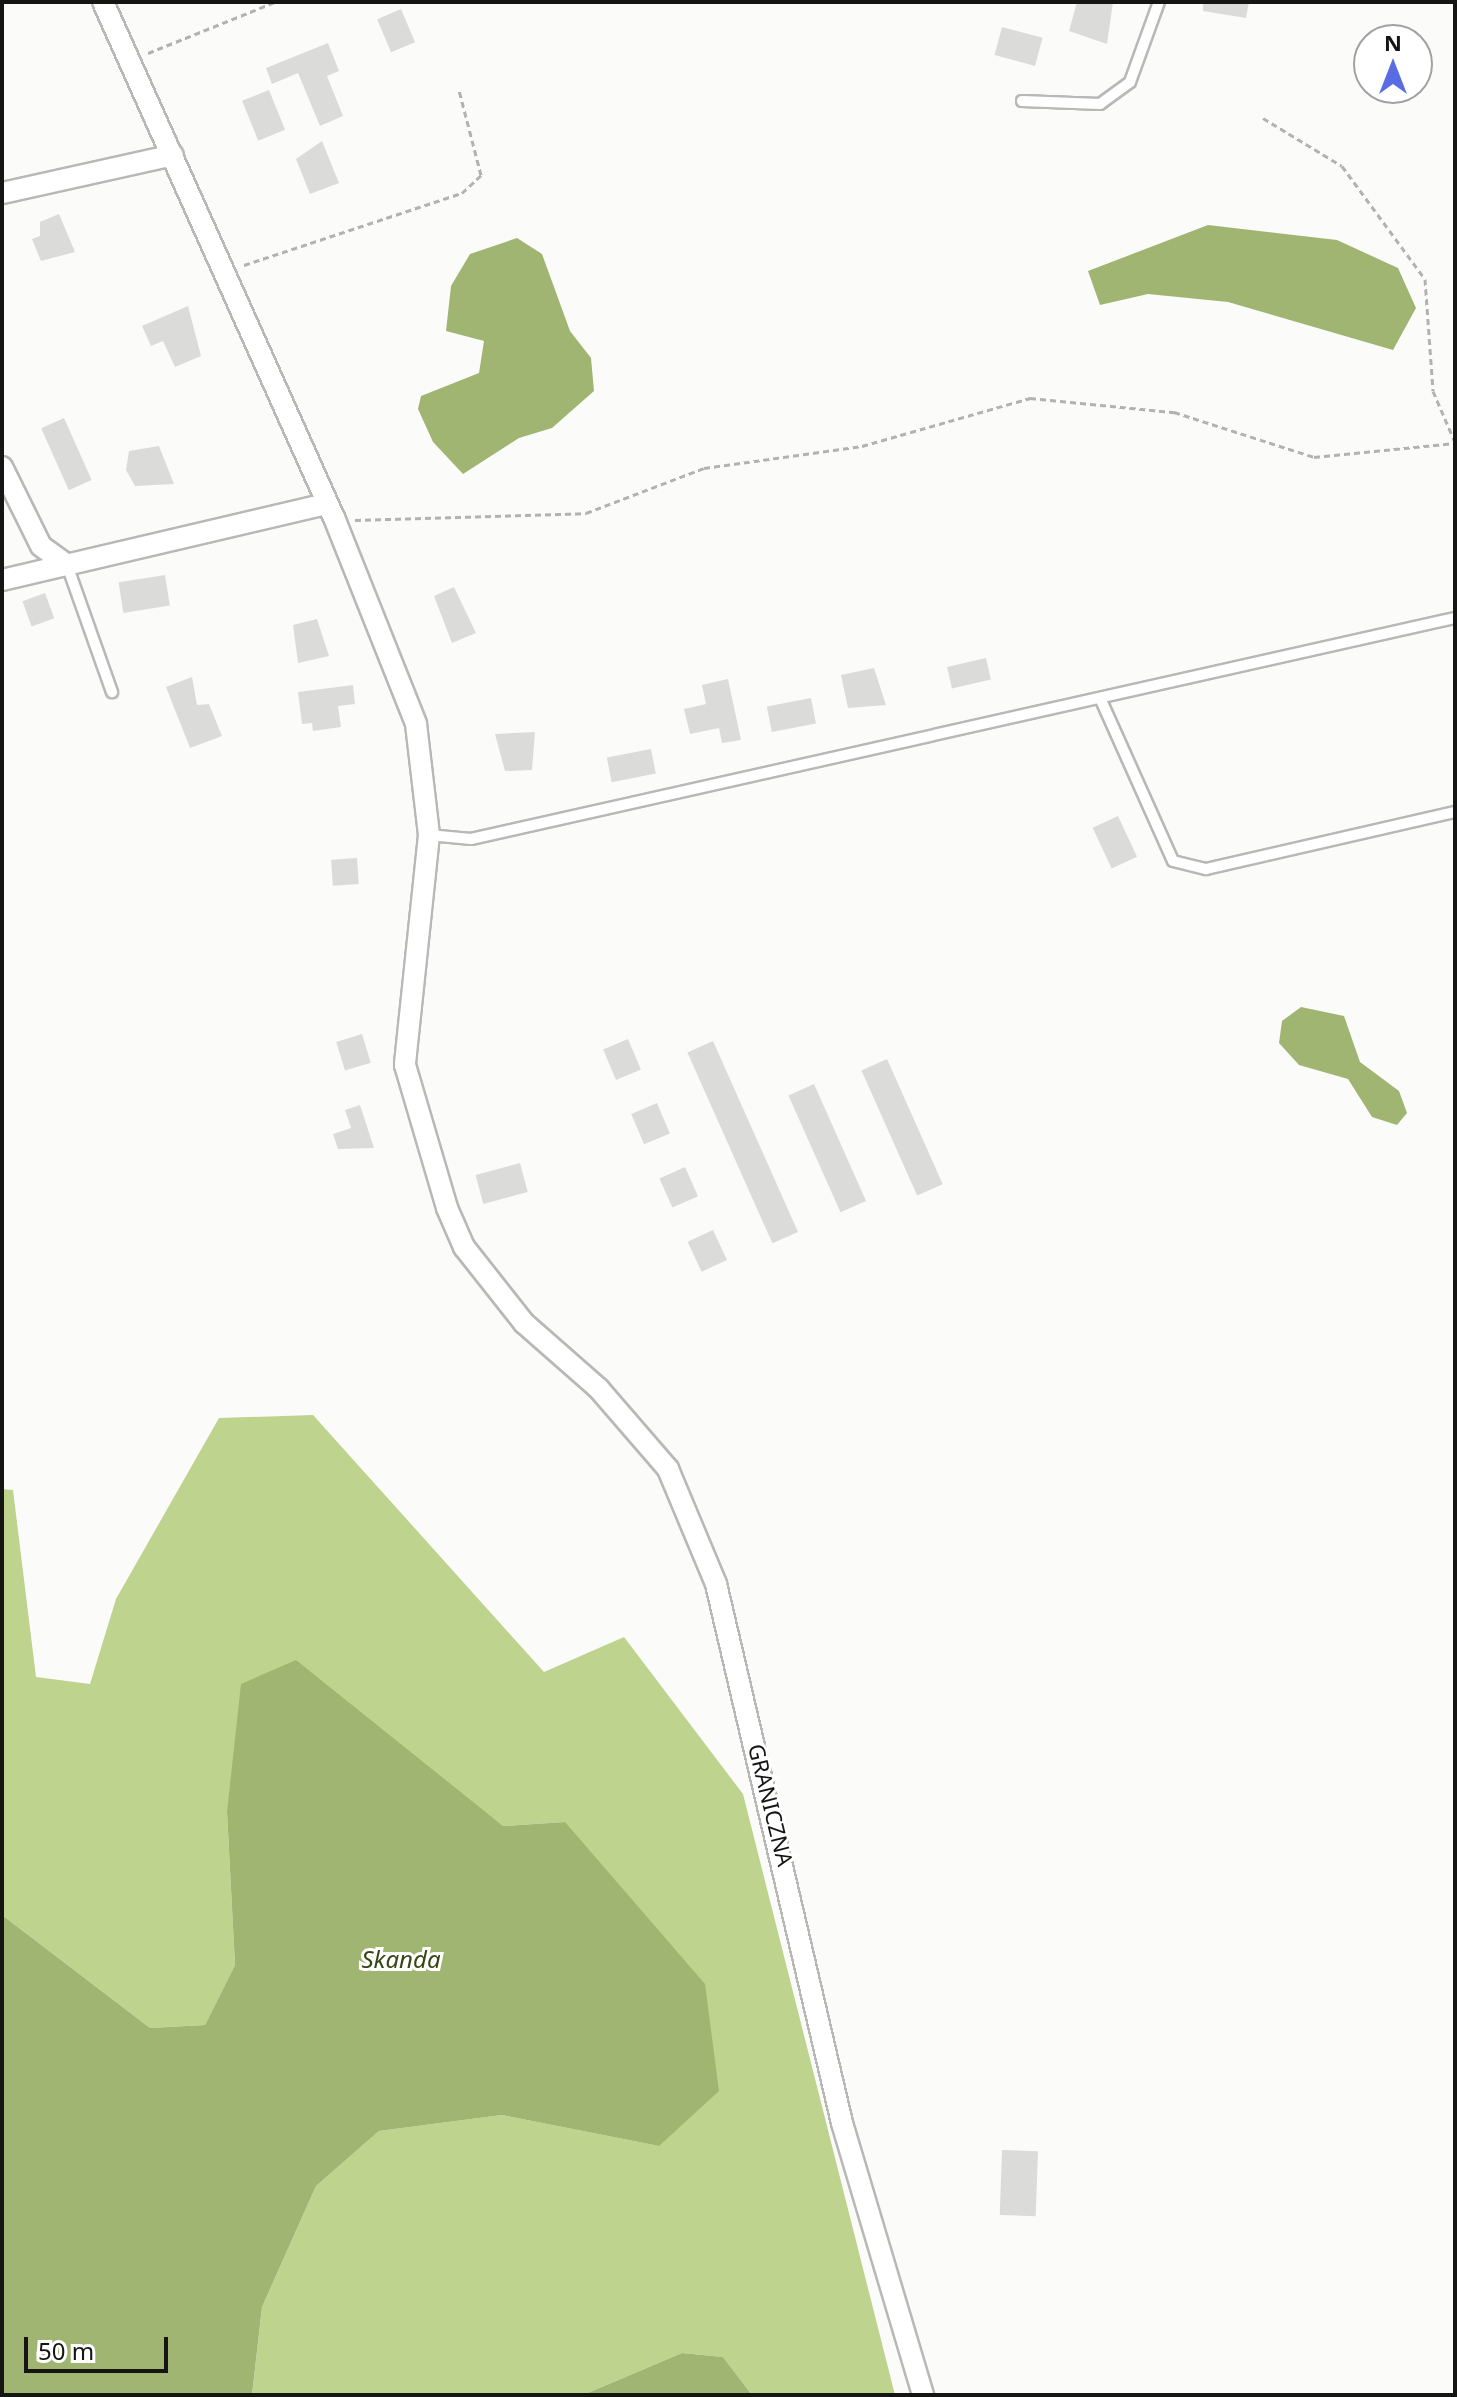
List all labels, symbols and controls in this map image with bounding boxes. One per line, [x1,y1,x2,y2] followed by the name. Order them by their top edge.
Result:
[1353,24,1433,104] north arrow
[1384,27,1402,57] text: N
[743,1741,799,1869] street label: GRANICZNA
[361,1945,441,1973] water label: Skanda
[28,2321,172,2371] scale bar
[38,2334,94,2367] text: 50 m

